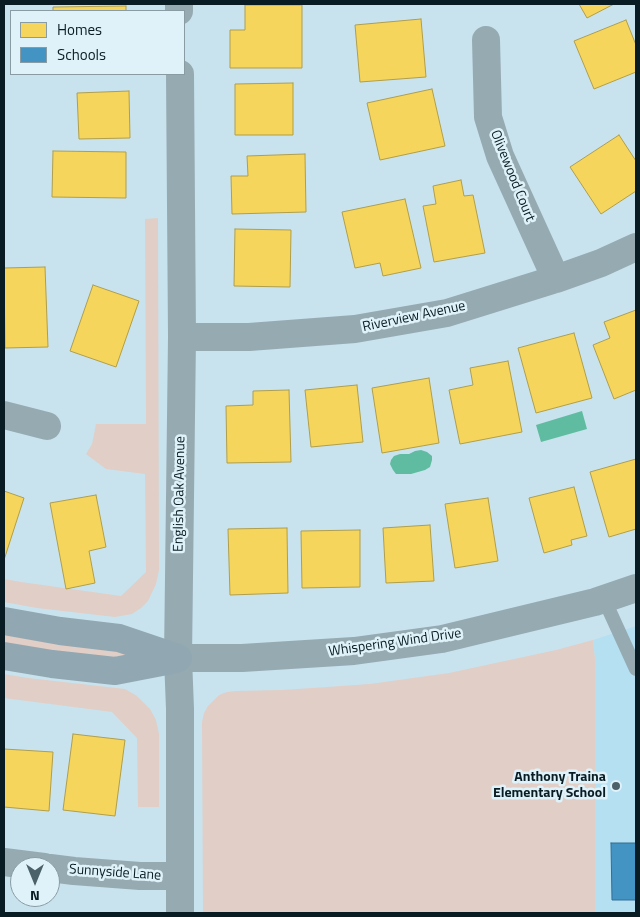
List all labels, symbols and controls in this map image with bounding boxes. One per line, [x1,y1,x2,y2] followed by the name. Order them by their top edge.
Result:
[10,10,185,75] legend
[57,18,102,41] text: Homes
[57,43,106,66] text: Schools
[486,128,538,224] street label: Olivewood Court
[361,298,467,336] street label: Riverview Avenue
[171,436,189,552] street label: English Oak Avenue
[328,625,462,661] street label: Whispering Wind Drive
[493,770,606,802] place label: Anthony Traina Elementary School
[610,780,622,792] marker: Anthony Traina Elementary School
[10,857,60,907] north arrow
[68,861,162,885] street label: Sunnyside Lane
[30,886,40,907] text: N

